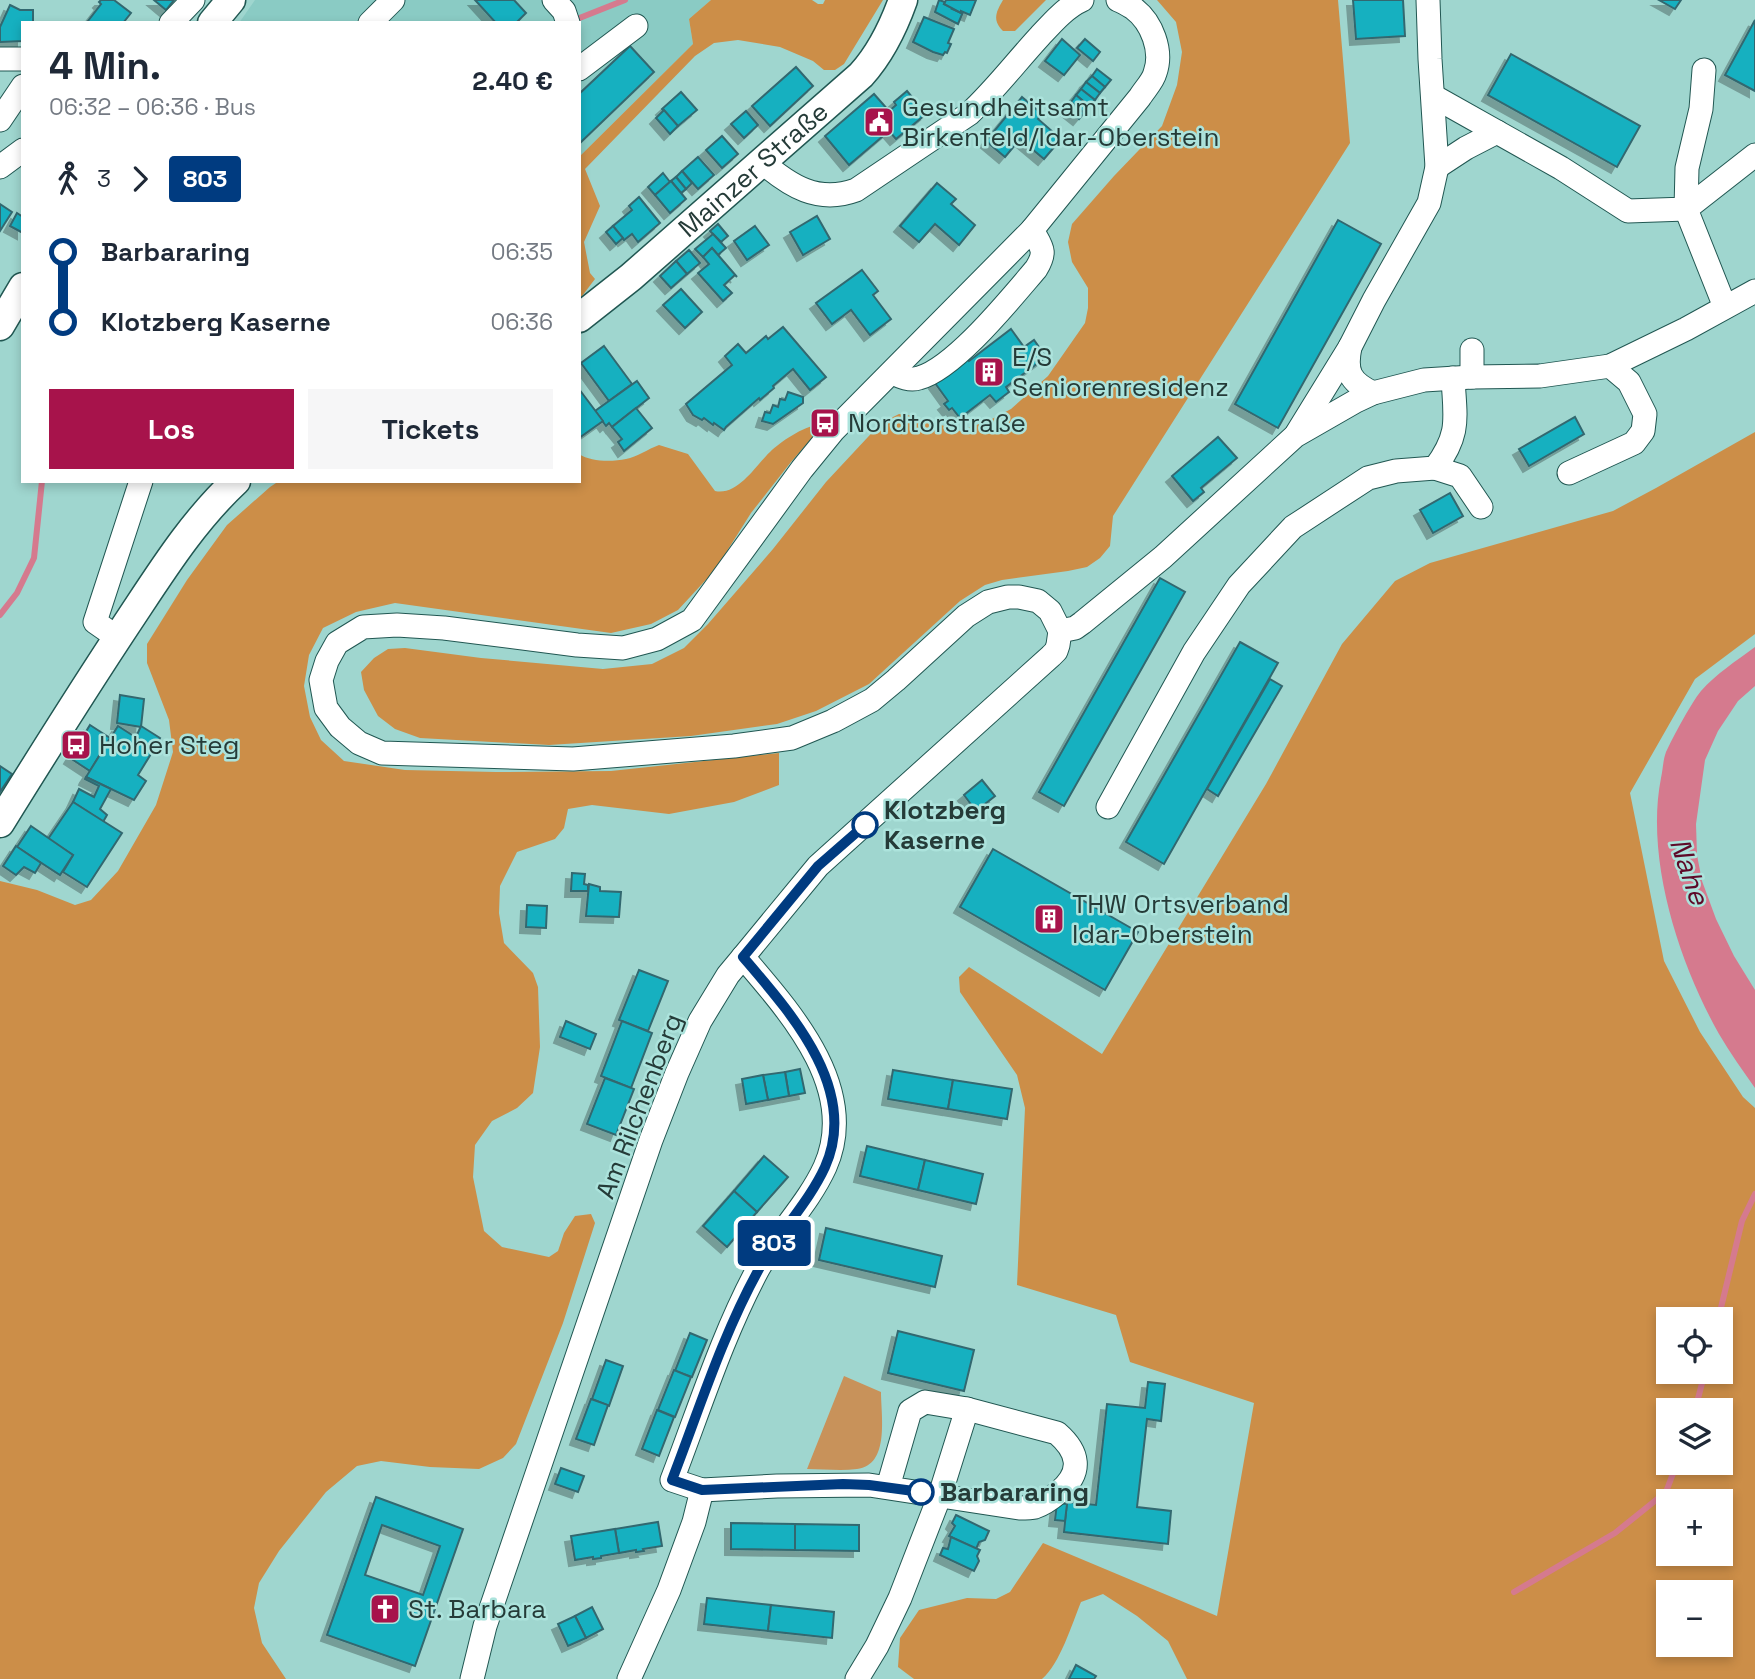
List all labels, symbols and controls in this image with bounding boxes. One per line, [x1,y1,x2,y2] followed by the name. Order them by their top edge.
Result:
[49,42,161,90] text: 4 Min.
[472,64,553,98] text: 2.40 €
[902,90,1219,154] place label: Gesundheitsamt Birkenfeld/Idar-Oberstein
[49,92,256,122] text: 06:32 – 06:36 · Bus
[671,95,835,245] street label: Mainzer Straße
[862,105,896,139] public building icon: Gesundheitsamt Birkenfeld/Idar-Oberstein
[49,160,87,198] icon: walk
[121,160,159,198] icon: forward
[183,163,227,194] text: 803
[97,164,111,194] text: 3
[101,235,250,269] text: Barbararing
[491,237,553,267] text: 06:35
[101,305,331,339] text: Klotzberg Kaserne
[490,307,553,337] text: 06:36
[1012,340,1229,404] place label: E/S Seniorenresidenz
[972,355,1006,389] building icon: E/S Seniorenresidenz
[49,389,294,469] button: Los
[308,389,553,469] button: Tickets
[808,406,842,440] bus stop icon: Nordtorstraße
[848,406,1026,440] place label: Nordtorstraße
[59,728,93,762] bus stop icon: Hoher Steg
[99,728,239,762] place label: Hoher Steg
[884,793,1006,857] place label: Klotzberg Kaserne
[852,812,878,838] marker: Klotzberg Kaserne
[1662,833,1719,911] water label: Nahe
[1072,887,1289,951] place label: THW Ortsverband Idar-Oberstein
[1032,902,1066,936] building icon: THW Ortsverband Idar-Oberstein
[588,1009,690,1203] street label: Am Rilchenberg
[734,1220,814,1266] line badge: 803
[752,1227,796,1258] text: 803
[1656,1307,1733,1657] map controls
[1656,1307,1733,1384] button: locate
[1656,1398,1733,1475] button: layers
[940,1475,1089,1509] place label: Barbararing
[908,1479,934,1505] marker: Barbararing
[1656,1489,1733,1566] button: +
[1656,1580,1733,1657] button: −
[368,1592,402,1626] church icon: St. Barbara
[408,1592,546,1626] place label: St. Barbara

